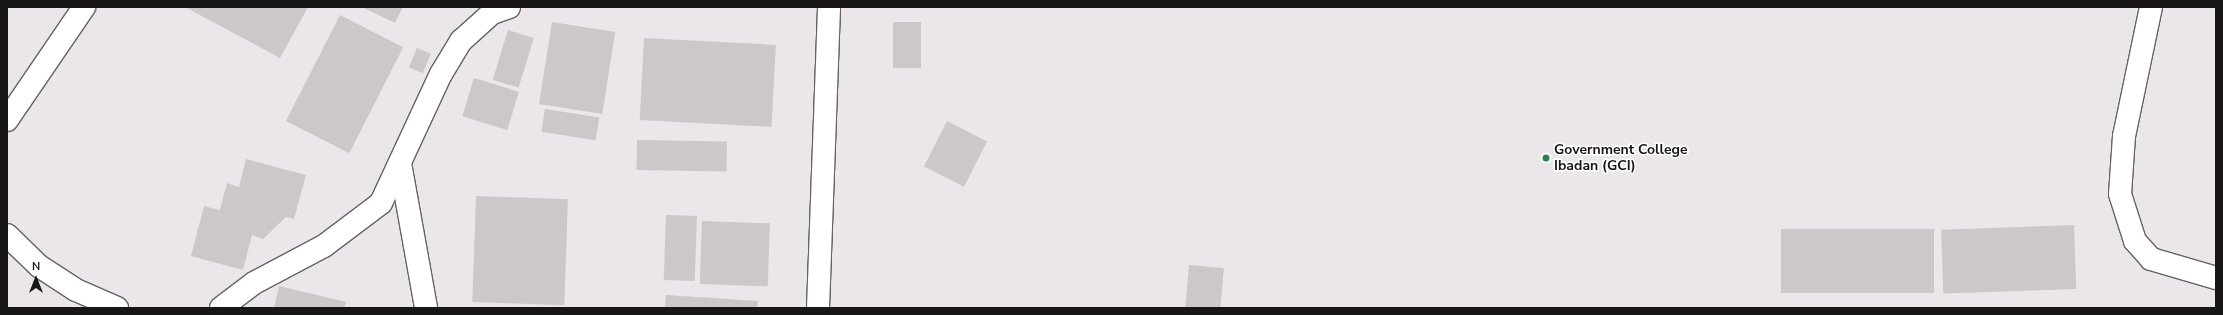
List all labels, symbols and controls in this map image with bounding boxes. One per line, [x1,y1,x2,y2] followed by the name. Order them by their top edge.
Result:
[1554,142,1688,174] place label: Government College Ibadan (GCI)
[1541,153,1551,163] marker: Government College Ibadan (GCI)
[16,259,56,299] north arrow
[32,259,40,274] text: N

